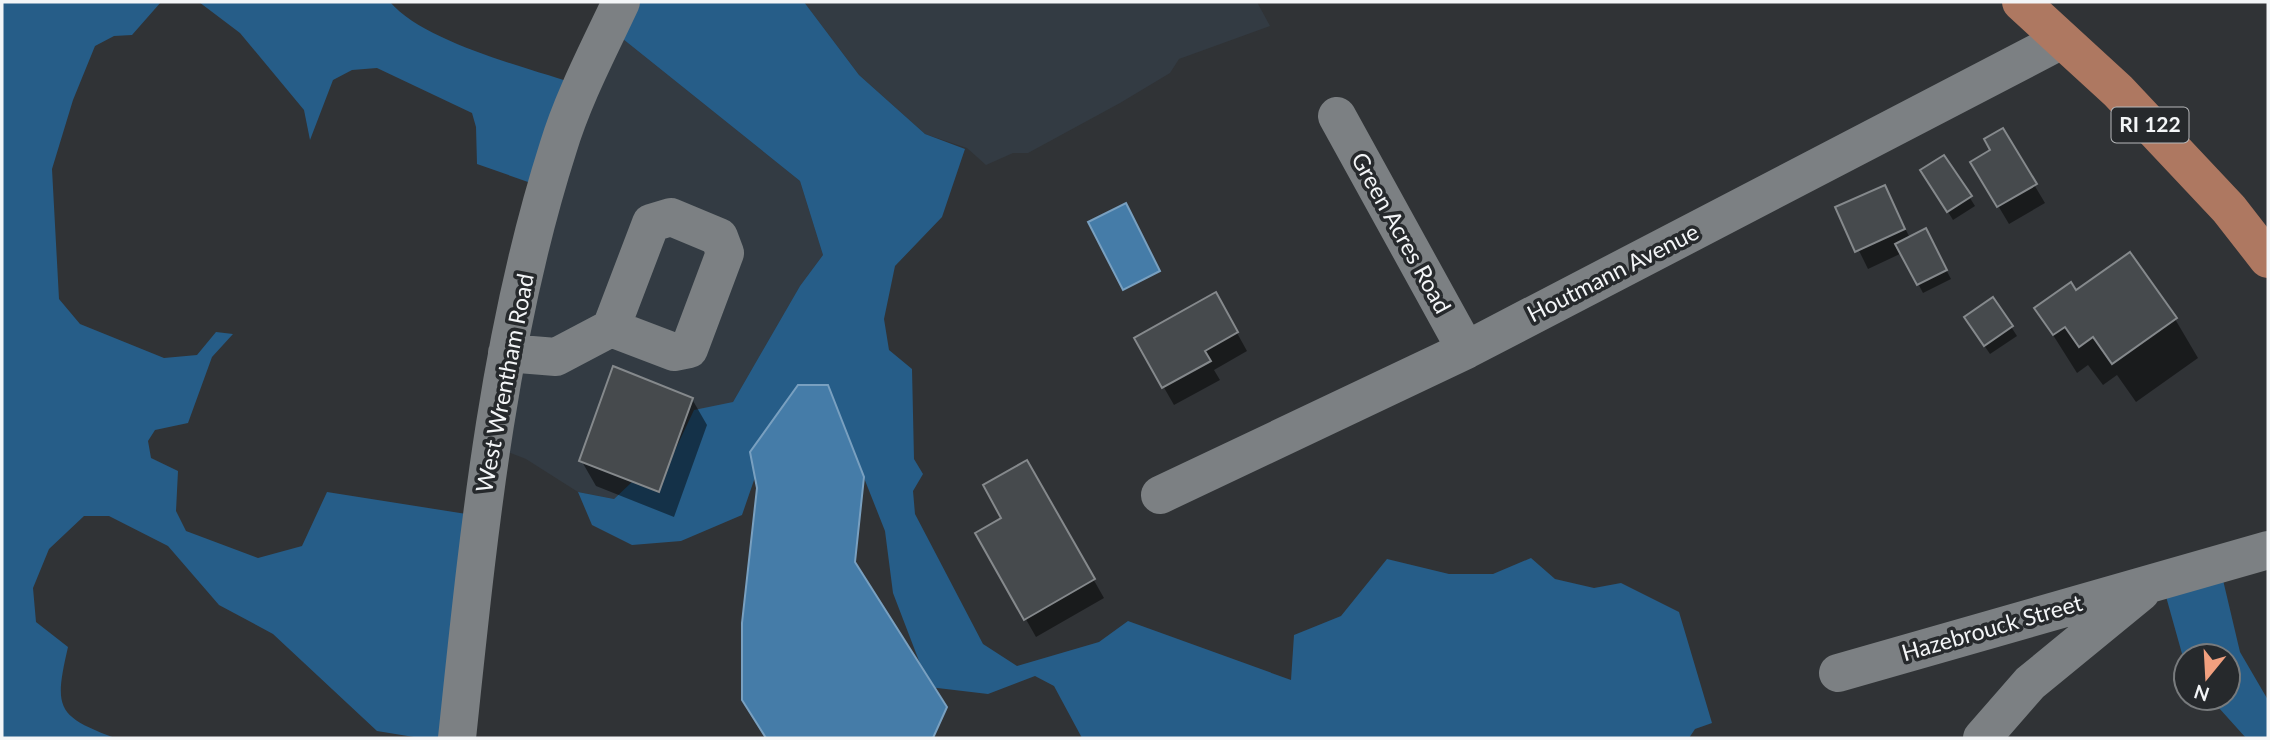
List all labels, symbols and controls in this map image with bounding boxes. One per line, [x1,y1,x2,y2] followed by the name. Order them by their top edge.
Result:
[2112,108,2188,142] road number: RI 122
[1346,147,1458,318] street label: Green Acres Road
[1522,217,1703,327] street label: Houtmann Avenue
[469,271,539,495] street label: West Wrentham Road
[1898,588,2086,666] street label: Hazebrouck Street
[2172,642,2242,712] north arrow
[2191,680,2212,707] text: N

